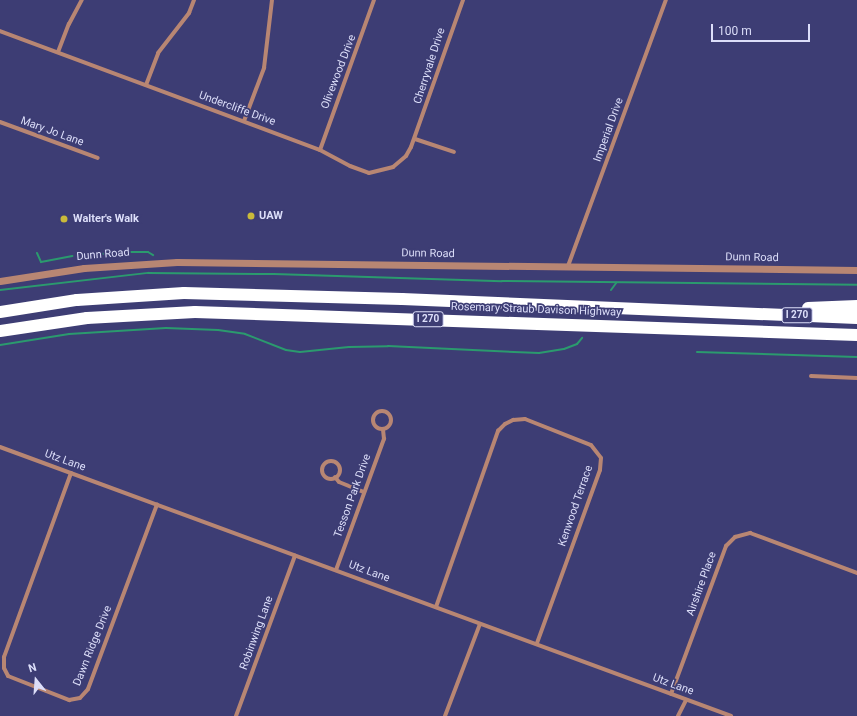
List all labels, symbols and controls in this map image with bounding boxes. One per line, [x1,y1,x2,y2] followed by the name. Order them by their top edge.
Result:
[713,16,812,42] scale bar
[718,24,752,38] text: 100 m
[412,26,448,106] street label: Cherryvale Drive
[319,33,359,111] street label: Olivewood Drive
[197,89,277,129] street label: Undercliffe Drive
[591,96,627,164] street label: Imperial Drive
[19,114,85,150] street label: Mary Jo Lane
[259,209,283,223] place label: UAW
[246,211,256,221] marker: UAW
[73,212,139,226] place label: Walter's Walk
[58,213,70,225] marker: Walter's Walk
[76,246,130,264] street label: Dunn Road
[401,247,455,261] street label: Dunn Road
[725,251,779,265] street label: Dunn Road
[451,300,621,320] street label: Rosemary Straub Davison Highway
[781,307,813,323] road number: I 270
[412,311,444,327] road number: I 270
[43,447,87,475] street label: Utz Lane
[332,452,374,540] street label: Tesson Park Drive
[556,464,596,548] street label: Kenwood Terrace
[684,550,720,618] street label: Airshire Place
[347,558,391,586] street label: Utz Lane
[238,594,276,672] street label: Robinwing Lane
[71,604,115,688] street label: Dawn Ridge Drive
[16,660,56,700] north arrow
[27,661,38,675] text: N
[651,671,695,699] street label: Utz Lane

